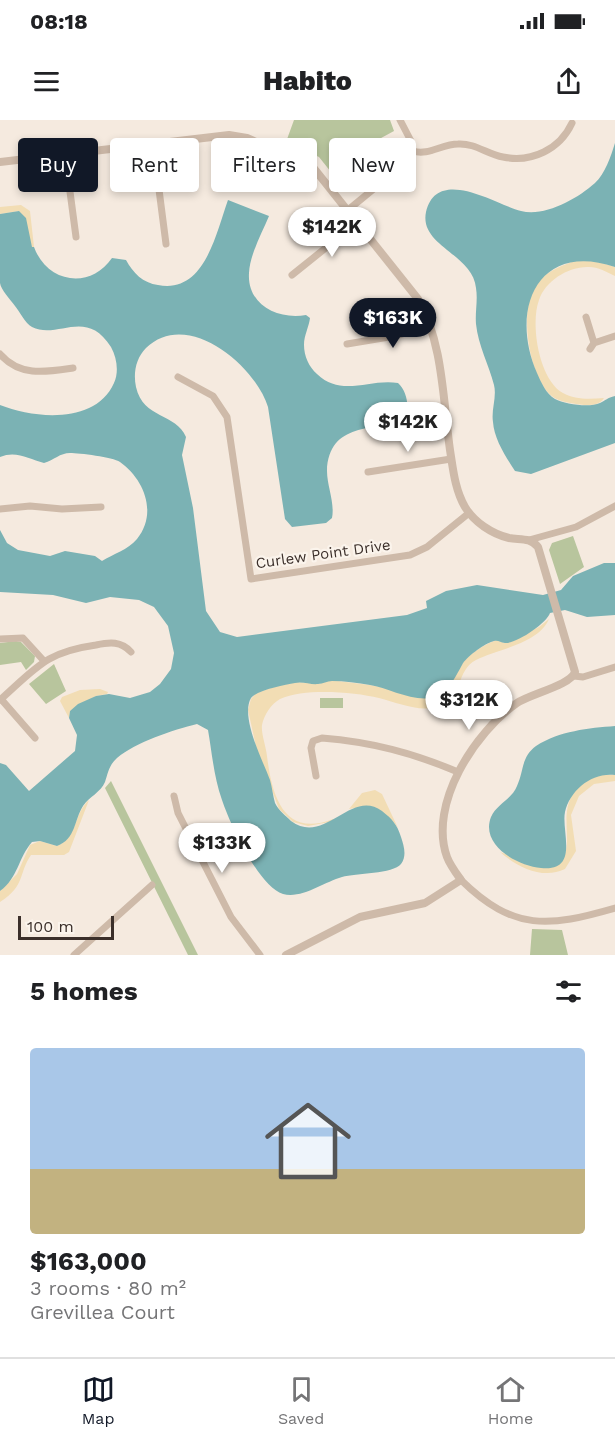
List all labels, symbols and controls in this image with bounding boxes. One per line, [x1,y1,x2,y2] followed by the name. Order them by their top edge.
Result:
[30,9,88,34] text: 08:18
[30,65,63,98] icon: menu
[263,65,352,97] text: Habito
[552,65,585,98] icon: share
[18,138,98,192] chip: Buy
[110,138,199,192] chip: Rent
[211,138,317,192] chip: Filters
[329,138,416,192] chip: New
[290,207,374,258] pin: $142K
[302,214,362,238] text: $142K
[351,298,435,349] pin: $163K
[363,305,423,329] text: $163K
[366,402,450,453] pin: $142K
[378,409,438,433] text: $142K
[254,536,392,572] street label: Curlew Point Drive
[427,680,511,731] pin: $312K
[439,687,499,711] text: $312K
[180,823,264,874] pin: $133K
[192,830,252,854] text: $133K
[18,913,114,940] scale bar
[27,917,74,936] text: 100 m
[552,975,585,1008] icon: filters
[30,976,138,1006] text: 5 homes
[254,1087,362,1195] icon: home
[30,1246,147,1276] text: $163,000
[30,1276,186,1300] text: 3 rooms · 80 m²
[30,1300,175,1324] text: Grevillea Court
[82,1373,115,1428] tab: Map
[278,1373,324,1428] tab: Saved
[488,1373,533,1428] tab: Home

